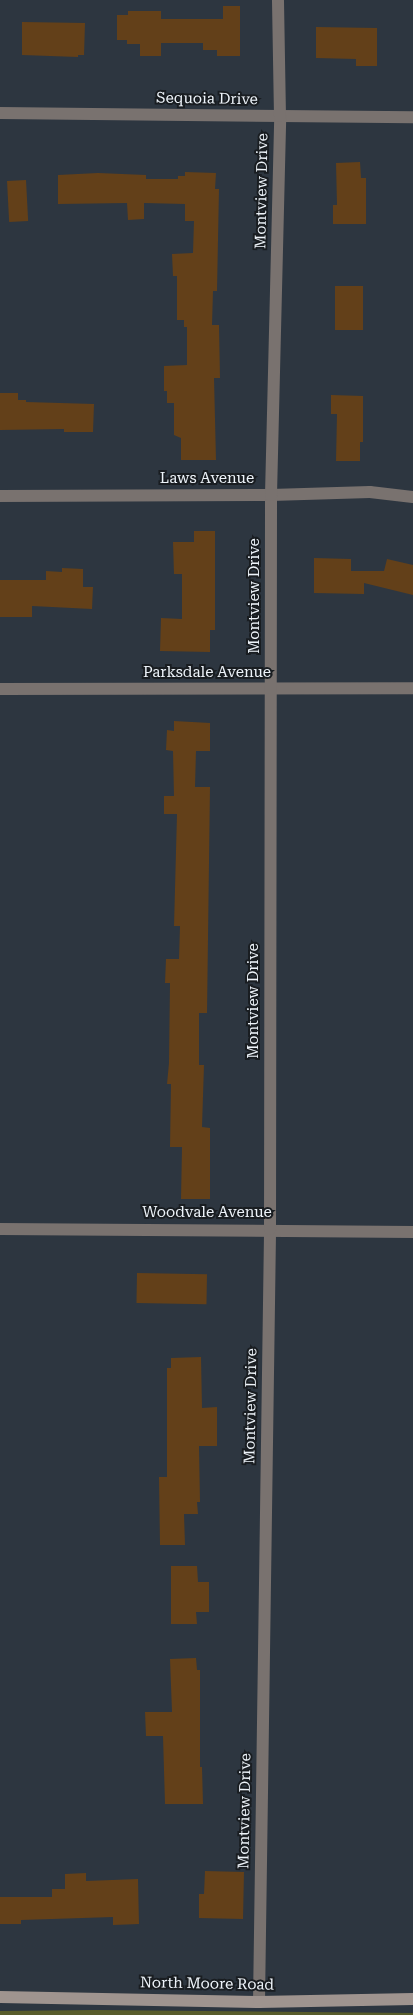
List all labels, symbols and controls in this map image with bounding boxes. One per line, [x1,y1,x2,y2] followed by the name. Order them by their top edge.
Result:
[156,89,258,109] street label: Sequoia Drive
[252,133,272,249] street label: Montview Drive
[160,470,254,488] street label: Laws Avenue
[246,538,264,654] street label: Montview Drive
[143,664,271,682] street label: Parksdale Avenue
[245,943,263,1059] street label: Montview Drive
[142,1204,272,1222] street label: Woodvale Avenue
[241,1348,261,1464] street label: Montview Drive
[235,1753,255,1869] street label: Montview Drive
[140,1974,274,1994] street label: North Moore Road

